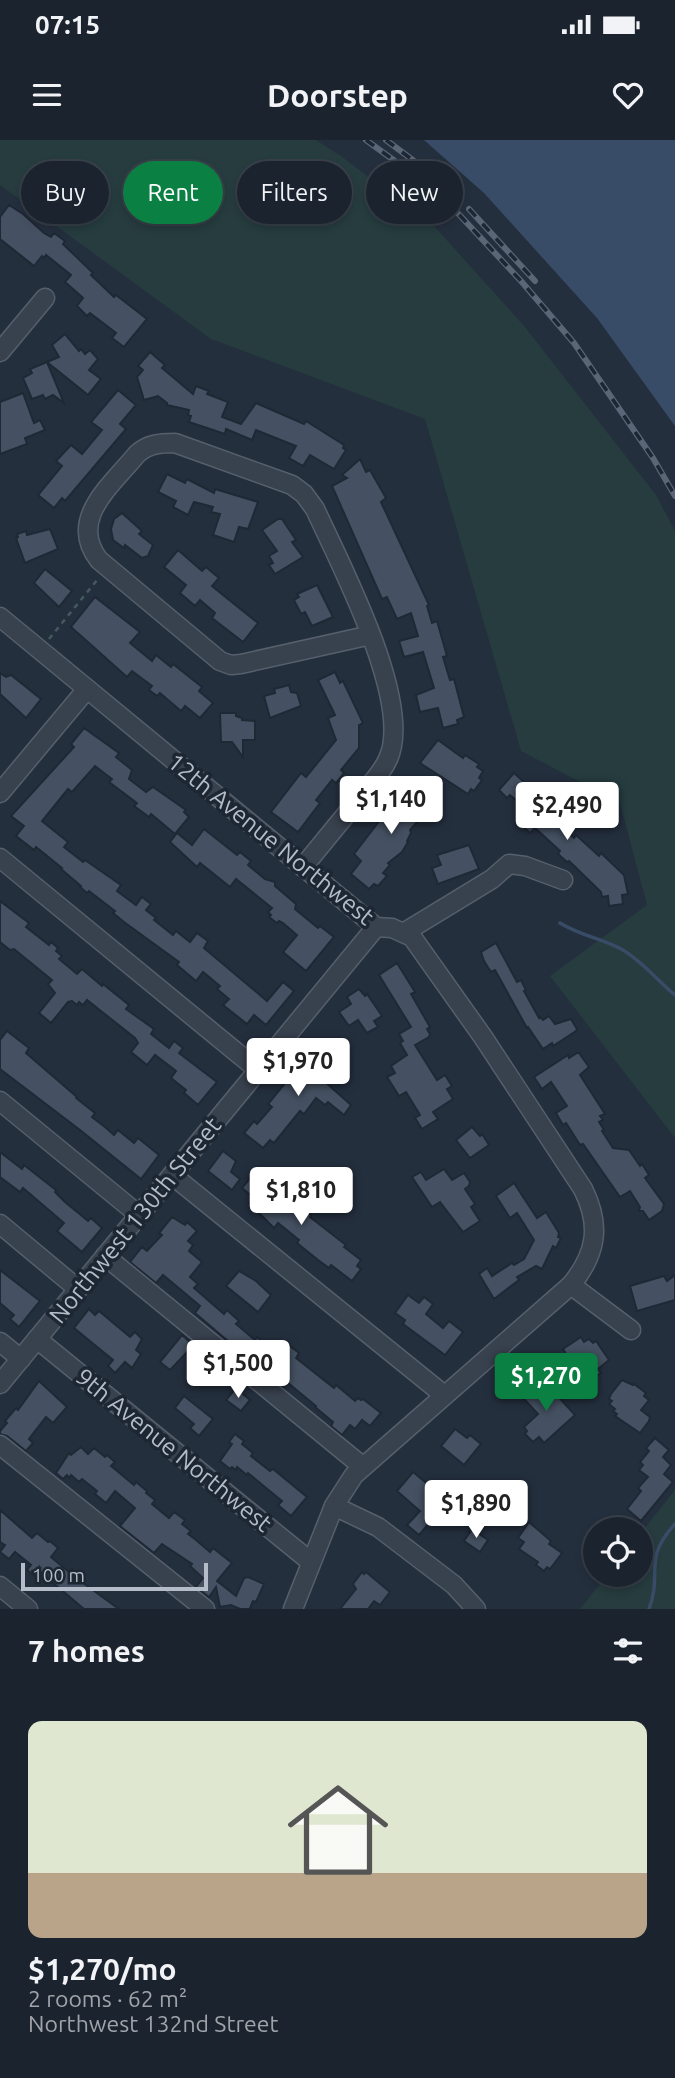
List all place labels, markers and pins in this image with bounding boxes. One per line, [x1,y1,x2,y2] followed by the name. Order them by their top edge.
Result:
[334,776,448,836] pin: $1,140
[510,782,624,842] pin: $2,490
[241,1038,355,1098] pin: $1,970
[244,1168,358,1227] pin: $1,810
[181,1340,295,1400] pin: $1,500
[489,1354,603,1413] pin: $1,270
[419,1480,533,1540] pin: $1,890

